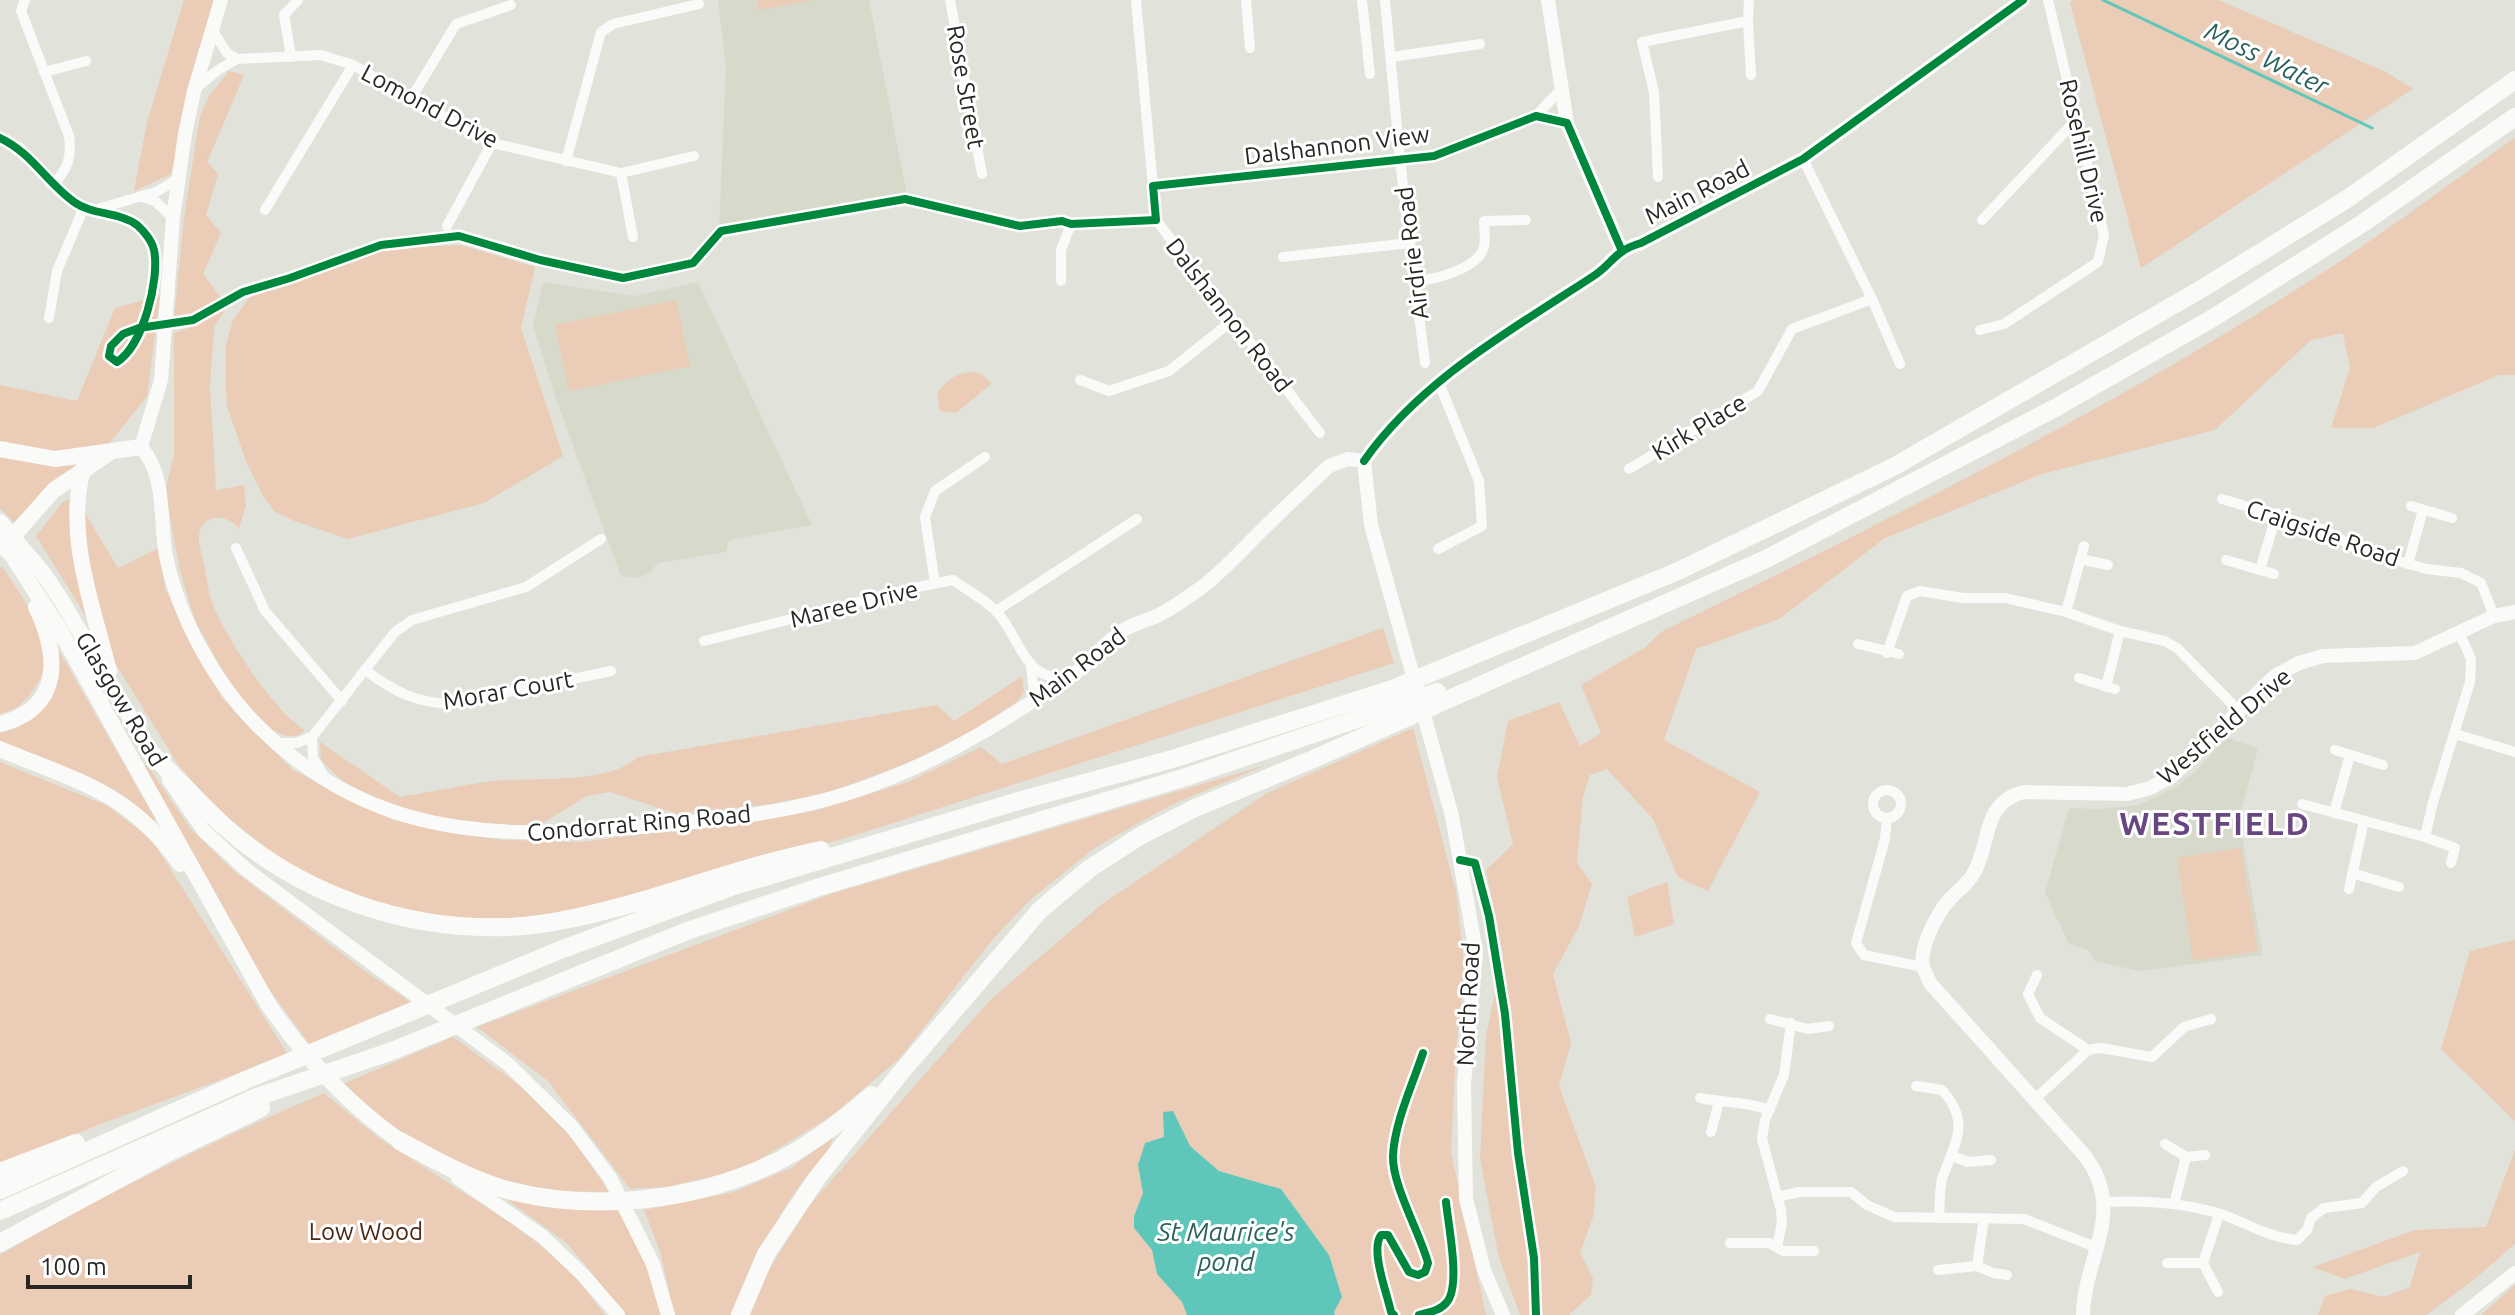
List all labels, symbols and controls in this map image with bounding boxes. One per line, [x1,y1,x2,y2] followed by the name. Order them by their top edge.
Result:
[2201,16,2334,101] water label: Moss Water
[942,23,990,152] street label: Rose Street
[357,59,503,153] street label: Lomond Drive
[2054,76,2114,226] street label: Rosehill Drive
[1243,120,1432,170] street label: Dalshannon View
[1640,154,1754,230] street label: Main Road
[1390,185,1434,321] street label: Airdrie Road
[1160,233,1298,397] street label: Dalshannon Road
[1647,388,1751,466] street label: Kirk Place
[2243,494,2403,572] street label: Craigside Road
[787,575,921,633] street label: Maree Drive
[1024,622,1130,712] street label: Main Road
[70,627,172,771] street label: Glasgow Road
[2152,662,2296,790] street label: Westfield Drive
[441,665,576,715] street label: Morar Court
[526,800,752,846] street label: Condorrat Ring Road
[2119,805,2311,841] district label: WESTFIELD
[1451,941,1485,1067] street label: North Road
[1156,1217,1295,1276] water label: St Maurice's pond
[309,1218,423,1245] park label: Low Wood
[28,1239,190,1289] scale bar
[40,1253,107,1280] text: 100 m

